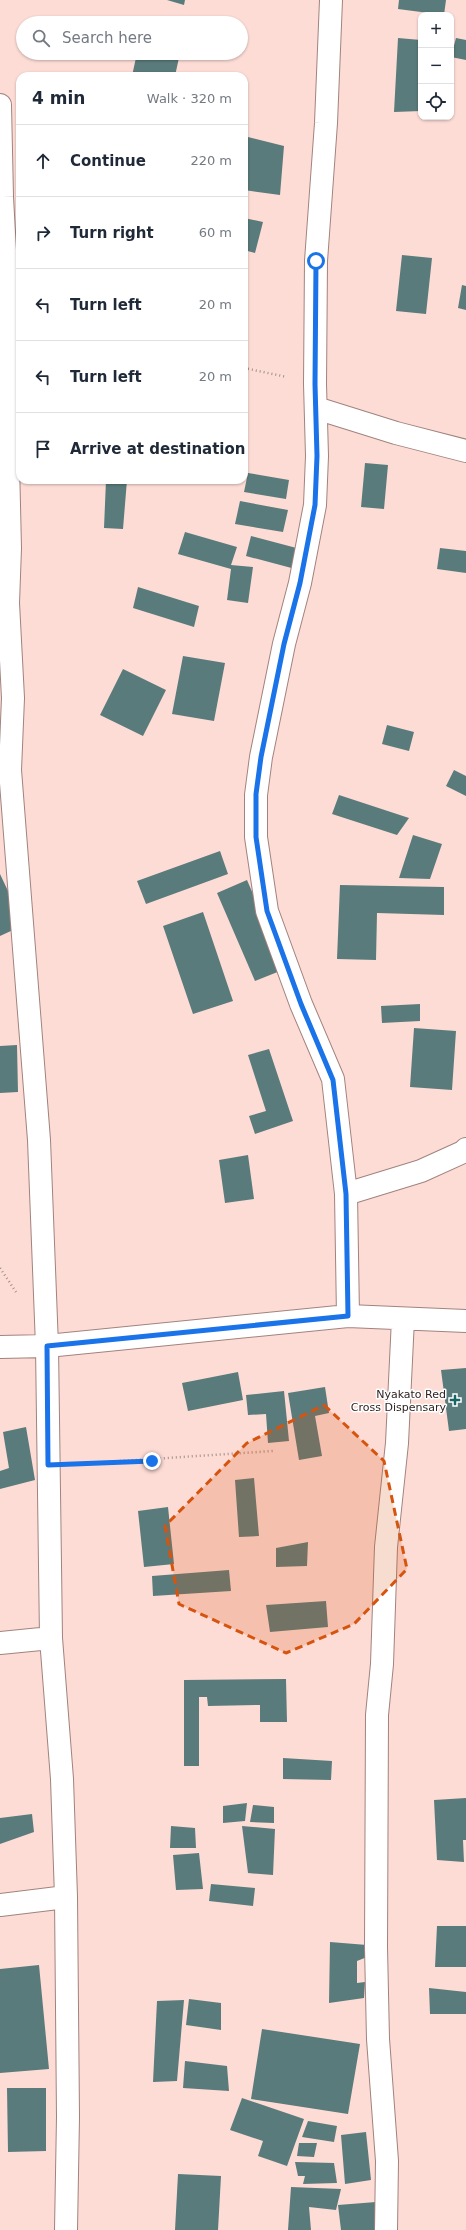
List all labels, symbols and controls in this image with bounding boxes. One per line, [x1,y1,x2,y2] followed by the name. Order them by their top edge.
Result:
[418,12,454,120] map controls
[418,12,454,48] button: +
[16,16,248,60] search box
[30,27,52,49] icon: search
[62,29,152,47] text: Search here
[418,48,454,84] button: −
[418,84,454,120] button: locate
[32,88,85,108] text: 4 min
[147,91,232,106] text: Walk · 320 m
[32,150,54,172] icon: ahead
[70,152,146,170] text: Continue
[190,153,232,168] text: 220 m
[32,222,54,244] icon: right
[70,224,154,242] text: Turn right
[199,225,232,240] text: 60 m
[307,252,325,270] route start
[32,294,54,316] icon: left
[70,296,142,314] text: Turn left
[199,297,232,312] text: 20 m
[32,366,54,388] icon: left
[70,368,142,386] text: Turn left
[199,369,232,384] text: 20 m
[32,438,54,460] icon: arrive
[70,440,245,458] text: Arrive at destination
[351,1388,446,1414] place label: Nyakato Red Cross Dispensary
[449,1394,461,1406] marker: Nyakato Red Cross Dispensary
[143,1452,161,1470] route end

